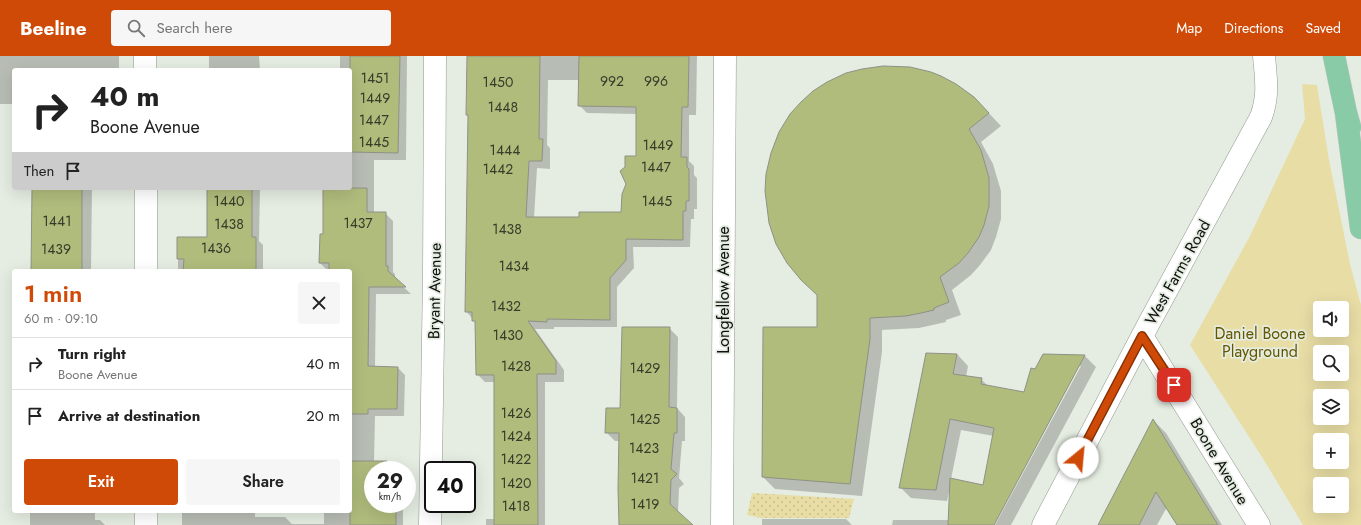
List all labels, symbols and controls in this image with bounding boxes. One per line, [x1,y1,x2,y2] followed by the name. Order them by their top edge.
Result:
[111,10,391,46] search box
[20,15,87,42] text: Beeline
[125,17,147,39] icon: search
[157,17,232,39] text: Search here
[1176,18,1202,38] text: Map
[1224,18,1284,38] text: Directions
[1306,18,1341,38] text: Saved
[361,68,389,88] house number: 1451
[600,71,624,91] house number: 992
[644,71,668,91] house number: 996
[483,72,513,92] house number: 1450
[90,76,159,117] text: 40 m
[24,84,76,136] icon: right
[360,88,390,108] house number: 1449
[488,97,518,117] house number: 1448
[359,110,390,130] house number: 1447
[90,114,200,140] text: Boone Avenue
[359,132,389,152] house number: 1445
[643,135,673,155] house number: 1449
[490,140,520,160] house number: 1444
[641,157,672,177] house number: 1447
[483,159,513,179] house number: 1442
[24,160,54,182] text: Then
[62,160,84,182] icon: arrive
[213,191,245,211] house number: 1440
[642,191,672,211] house number: 1445
[43,211,71,231] house number: 1441
[343,213,373,233] house number: 1437
[214,214,244,234] house number: 1438
[1139,216,1216,329] street label: West Farms Road
[492,219,522,239] house number: 1438
[712,226,735,354] street label: Longfellow Avenue
[201,238,231,258] house number: 1436
[41,239,71,259] house number: 1439
[422,243,447,339] street label: Bryant Avenue
[499,256,529,276] house number: 1434
[24,276,82,311] text: 1 min
[298,282,340,324] button: close
[491,296,521,316] house number: 1432
[1313,301,1349,513] map controls
[1313,301,1349,337] button: sound
[24,309,98,328] text: 60 m · 09:10
[1215,322,1305,363] park label: Daniel Boone Playground
[493,325,523,345] house number: 1430
[58,343,126,365] text: Turn right
[1313,345,1349,381] button: search
[24,353,46,375] icon: right
[306,353,340,375] text: 40 m
[501,356,531,376] house number: 1428
[630,358,660,378] house number: 1429
[58,365,137,384] text: Boone Avenue
[1157,368,1191,402] pin
[1163,374,1185,396] icon: arrive
[1313,389,1349,425] button: layers
[501,403,531,423] house number: 1426
[24,405,46,427] icon: arrive
[58,405,200,427] text: Arrive at destination
[306,405,340,427] text: 20 m
[630,409,660,429] house number: 1425
[1185,413,1255,509] street label: Boone Avenue
[501,426,531,446] house number: 1424
[1313,433,1349,469] button: +
[1057,437,1099,479] position arrow
[629,438,659,458] house number: 1423
[501,449,531,469] house number: 1422
[24,459,178,505] button: Exit
[186,459,340,505] button: Share
[424,461,476,513] speed limit sign: 40
[377,467,403,496] text: 29
[631,468,659,488] house number: 1421
[501,473,531,493] house number: 1420
[1313,477,1349,513] button: −
[379,489,401,504] text: km/h
[631,494,659,514] house number: 1419
[502,496,530,516] house number: 1418

